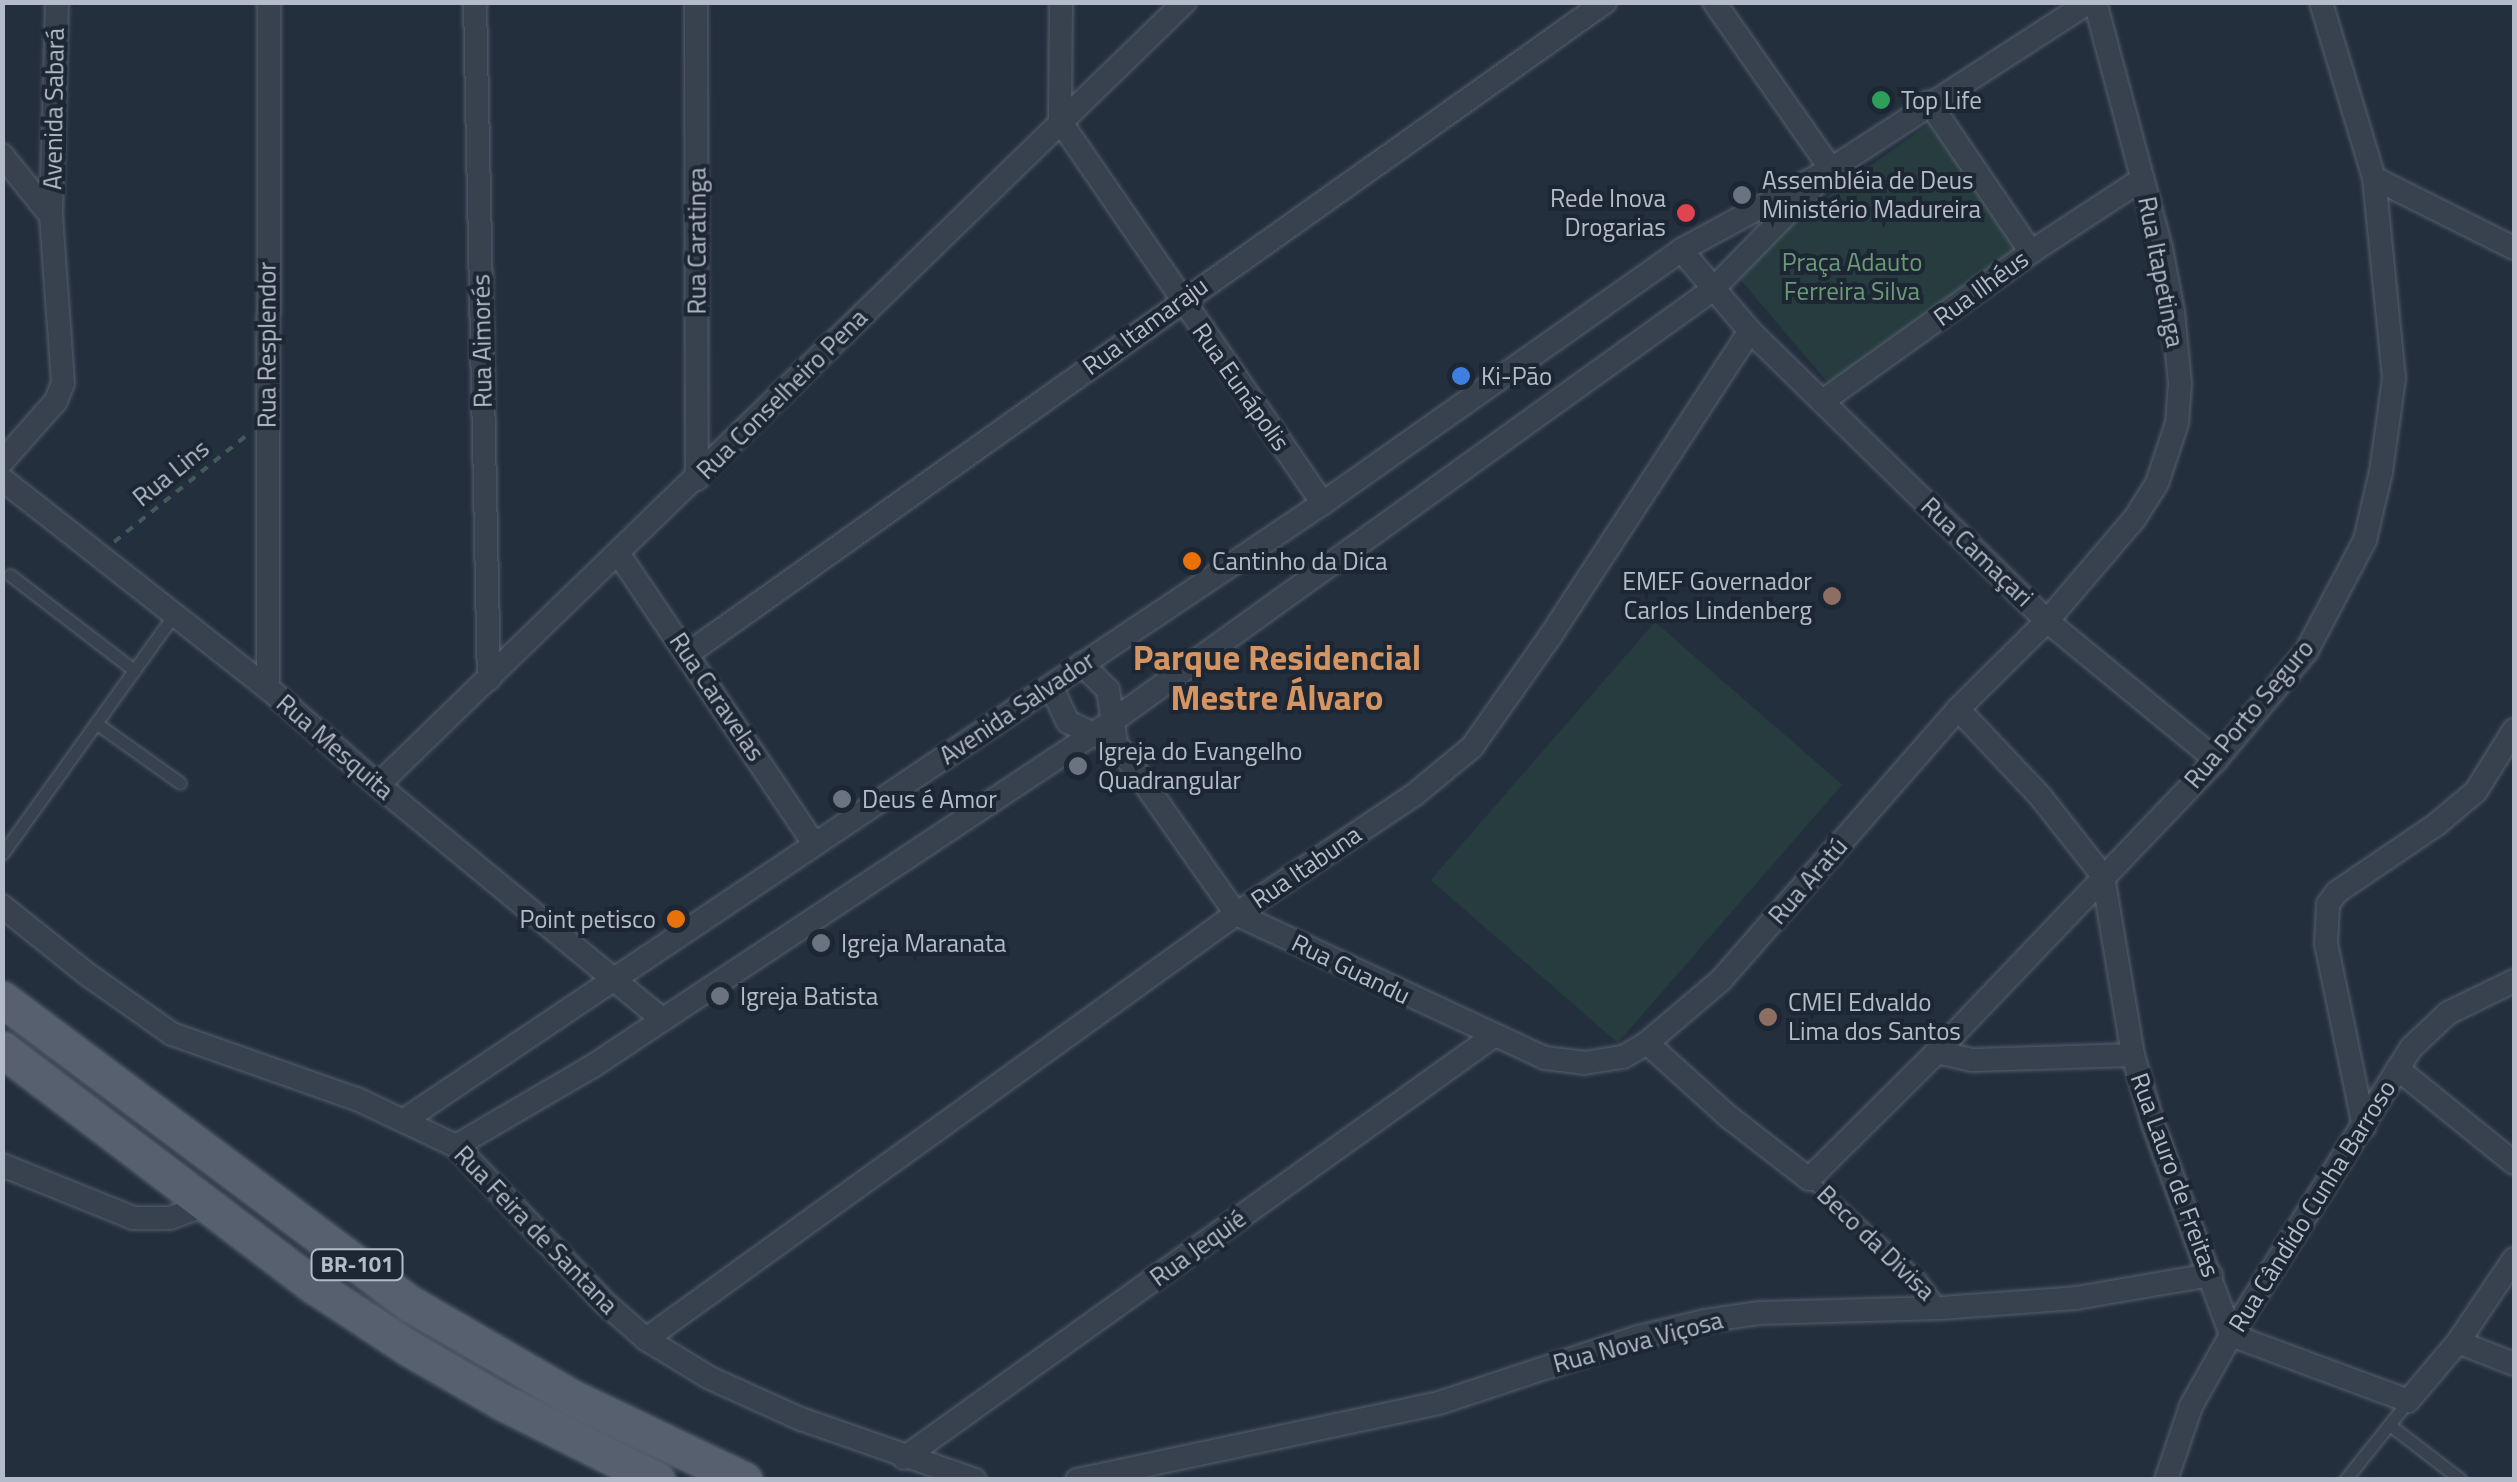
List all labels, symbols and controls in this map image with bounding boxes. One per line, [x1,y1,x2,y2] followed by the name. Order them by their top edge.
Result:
[38,28,70,190] street label: Avenida Sabará
[1901,85,1982,115] place label: Top Life
[1870,89,1892,111] marker: Top Life
[1762,166,1981,225] place label: Assembléia de Deus Ministério Madureira
[682,168,712,314] street label: Rua Caratinga
[1550,184,1666,243] place label: Rede Inova Drogarias
[1731,184,1753,206] marker: Assembléia de Deus Ministério Madureira
[2132,194,2190,350] street label: Rua Itapetinga
[1675,202,1697,224] marker: Rede Inova Drogarias
[1928,244,2034,332] street label: Rua Ilhéus
[1782,248,1922,307] park label: Praça Adauto Ferreira Silva
[252,262,282,428] street label: Rua Resplendor
[1077,271,1213,381] street label: Rua Itamaraju
[466,274,498,408] street label: Rua Aimorés
[691,303,873,485] street label: Rua Conselheiro Pena
[1186,317,1296,457] street label: Rua Eunápolis
[1481,361,1552,391] place label: Ki-Pão
[1450,365,1472,387] marker: Ki-Pão
[127,433,215,513] street label: Rua Lins
[1915,491,2039,613] street label: Rua Camaçari
[1212,546,1388,576] place label: Cantinho da Dica
[1181,550,1203,572] marker: Cantinho da Dica
[1622,567,1812,626] place label: EMEF Governador Carlos Lindenberg
[1821,585,1843,607] marker: EMEF Governador Carlos Lindenberg
[663,627,771,767] street label: Rua Caravelas
[2178,634,2320,794] street label: Rua Porto Seguro
[1133,636,1421,718] district label: Parque Residencial Mestre Álvaro
[934,645,1100,771] street label: Avenida Salvador
[270,688,400,806] street label: Rua Mesquita
[1098,737,1302,796] place label: Igreja do Evangelho Quadrangular
[1067,755,1089,777] marker: Igreja do Evangelho Quadrangular
[862,784,997,814] place label: Deus é Amor
[831,788,853,810] marker: Deus é Amor
[1245,819,1367,915] street label: Rua Itabuna
[1762,832,1854,930] street label: Rua Aratú
[519,904,656,934] place label: Point petisco
[665,908,687,930] marker: Point petisco
[841,928,1006,958] place label: Igreja Maranata
[1287,928,1415,1010] street label: Rua Guandu
[810,932,832,954] marker: Igreja Maranata
[740,981,878,1011] place label: Igreja Batista
[709,985,731,1007] marker: Igreja Batista
[1788,988,1961,1047] place label: CMEI Edvaldo Lima dos Santos
[1757,1006,1779,1028] marker: CMEI Edvaldo Lima dos Santos
[2124,1069,2226,1281] street label: Rua Lauro de Freitas
[2222,1075,2402,1337] street label: Rua Cândido Cunha Barroso
[448,1140,624,1320] street label: Rua Feira de Santana
[1811,1179,1941,1307] street label: Beco da Divisa
[1144,1203,1252,1293] street label: Rua Jequié
[310,1248,404,1282] road number: BR-101
[1550,1305,1726,1379] street label: Rua Nova Viçosa

